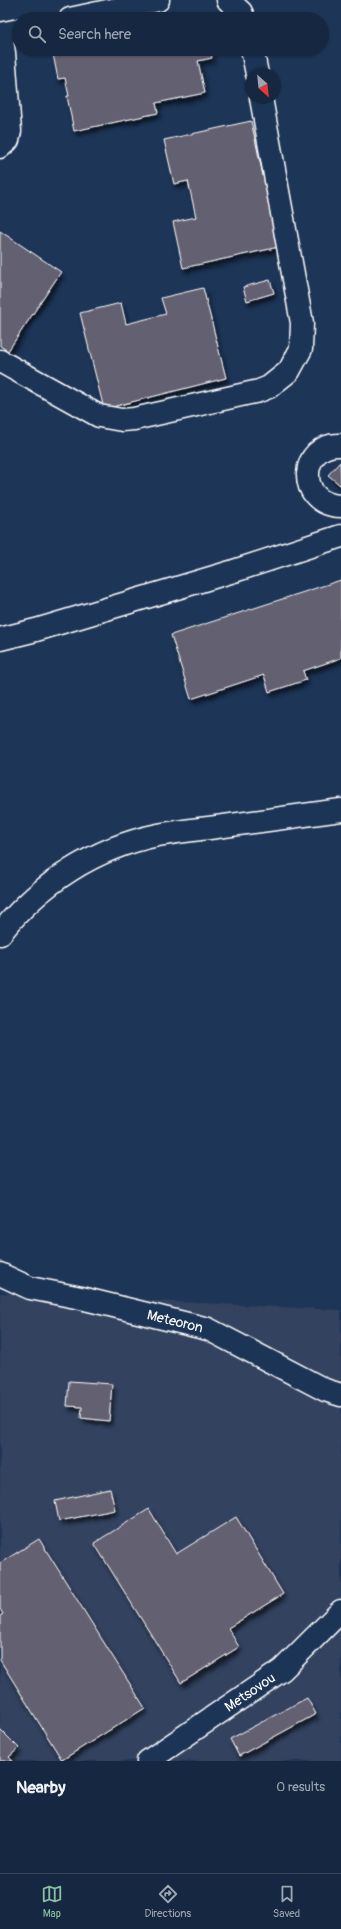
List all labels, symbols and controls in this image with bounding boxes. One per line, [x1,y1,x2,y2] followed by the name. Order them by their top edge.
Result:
[12,12,329,56] search box
[26,23,48,45] icon: search
[58,25,131,44] text: Search here
[245,68,281,104] north arrow
[145,1306,205,1337] street label: Meteoron
[222,1669,279,1715] street label: Metsovou
[16,1777,65,1798] text: Nearby
[276,1779,325,1795] text: 0 results
[41,1883,63,1920] tab: Map
[145,1883,191,1920] tab: Directions
[273,1883,300,1920] tab: Saved

